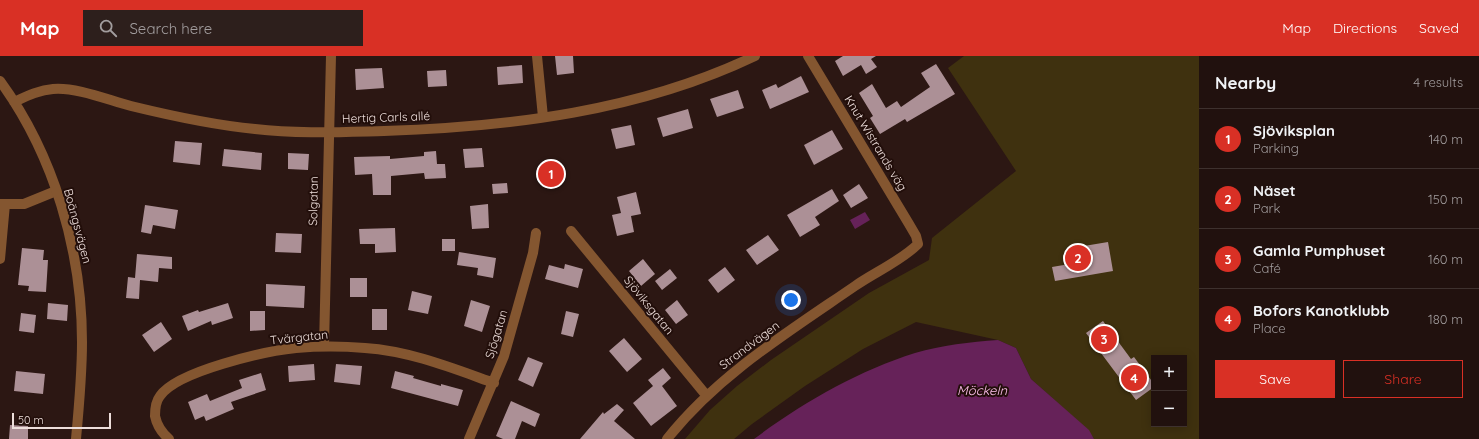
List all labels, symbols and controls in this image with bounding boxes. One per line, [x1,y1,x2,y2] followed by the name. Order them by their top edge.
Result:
[83,10,363,46] search box
[20,16,59,40] text: Map
[97,17,119,39] icon: search
[129,19,212,38] text: Search here
[1282,19,1311,37] text: Map
[1333,19,1397,37] text: Directions
[1419,19,1459,37] text: Saved
[1215,72,1276,93] text: Nearby
[1413,74,1463,90] text: 4 results
[842,92,910,194] street label: Knut Wistrands väg
[342,108,431,126] street label: Hertig Carls allé
[1253,121,1335,140] text: Sjöviksplan
[1225,131,1231,147] text: 1
[1428,131,1463,147] text: 140 m
[1253,140,1299,156] text: Parking
[538,159,564,189] pin: 1
[305,176,321,226] street label: Solgatan
[1253,181,1296,200] text: Näset
[61,187,95,265] street label: Boängsvägen
[1224,191,1232,207] text: 2
[1428,191,1463,207] text: 150 m
[1253,200,1281,216] text: Park
[1253,241,1385,260] text: Gamla Pumphuset
[1065,243,1091,273] pin: 2
[1225,251,1231,267] text: 3
[1428,251,1463,267] text: 160 m
[1253,260,1281,276] text: Café
[621,273,677,337] street label: Sjöviksgatan
[781,290,801,310] your location
[1253,301,1389,320] text: Bofors Kanotklubb
[481,308,511,360] street label: Sjögatan
[1224,311,1232,327] text: 4
[1428,311,1463,327] text: 180 m
[716,318,782,372] street label: Strandvägen
[1253,320,1286,336] text: Place
[1091,324,1117,354] pin: 3
[269,327,329,347] street label: Tvärgatan
[1151,355,1187,427] map controls
[1151,355,1187,391] button: +
[1215,360,1335,398] button: Save
[1343,360,1463,398] button: Share
[1121,363,1147,393] pin: 4
[957,382,1007,398] water label: Möckeln
[1151,391,1187,427] button: −
[12,411,111,430] scale bar
[18,413,44,427] text: 50 m

